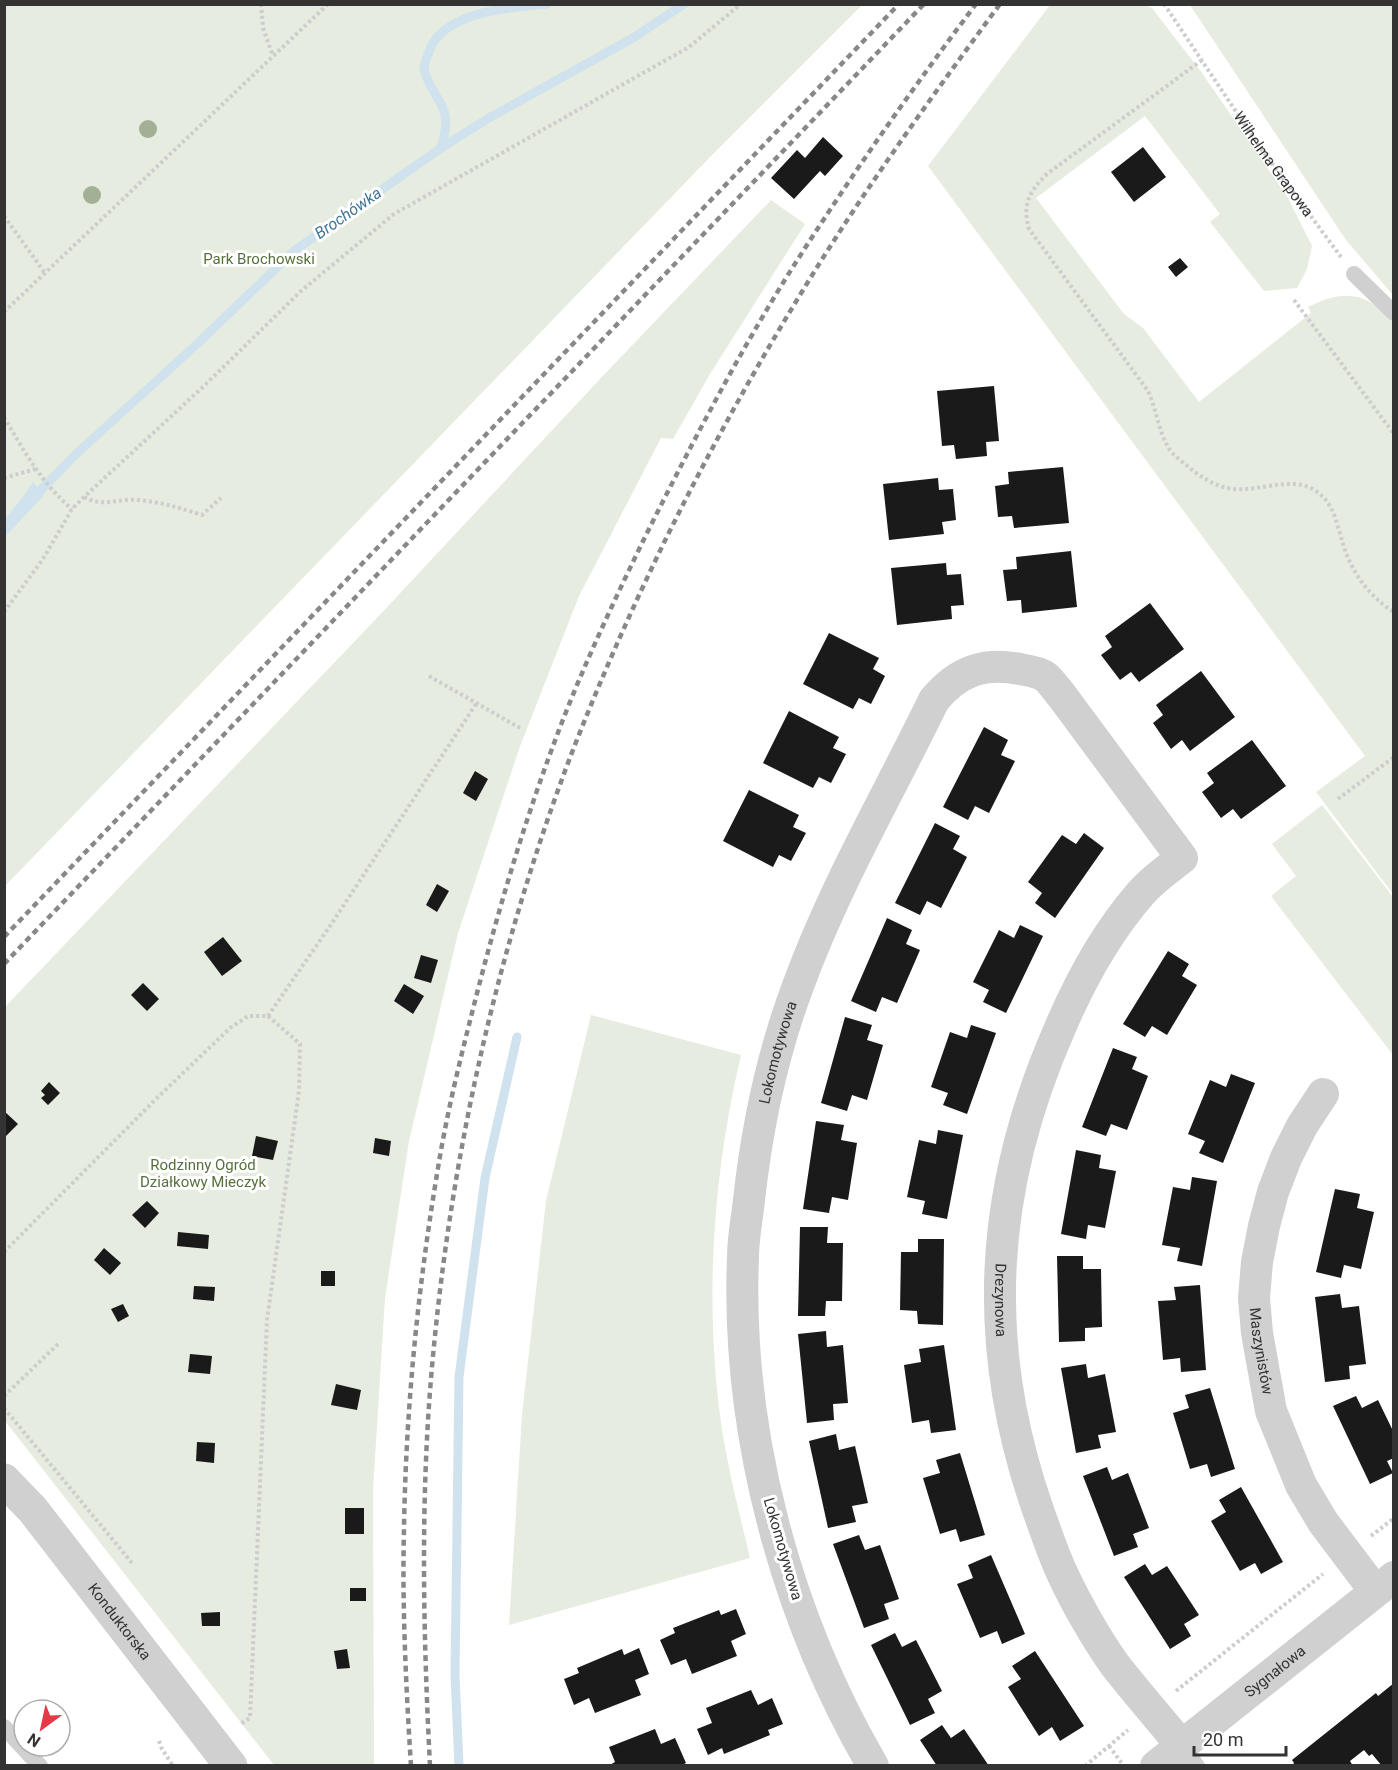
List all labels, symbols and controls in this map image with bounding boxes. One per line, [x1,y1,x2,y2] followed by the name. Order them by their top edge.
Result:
[1230,108,1317,220] street label: Wilhelma Grapowa
[311,183,385,243] water label: Brochówka
[203,250,315,268] park label: Park Brochowski
[755,999,801,1106] street label: Lokomotywowa
[140,1156,266,1191] park label: Rodzinny Ogród Działkowy Mieczyk
[991,1263,1010,1337] street label: Drezynowa
[1246,1307,1277,1396] street label: Maszynistów
[760,1496,806,1602] street label: Lokomotywowa
[84,1580,155,1664] street label: Konduktorska
[1241,1642,1309,1701] street label: Sygnałowa
[12,1698,72,1758] north arrow
[1194,1719,1286,1757] scale bar
[24,1729,44,1751] text: N
[1203,1729,1243,1750] text: 20 m

